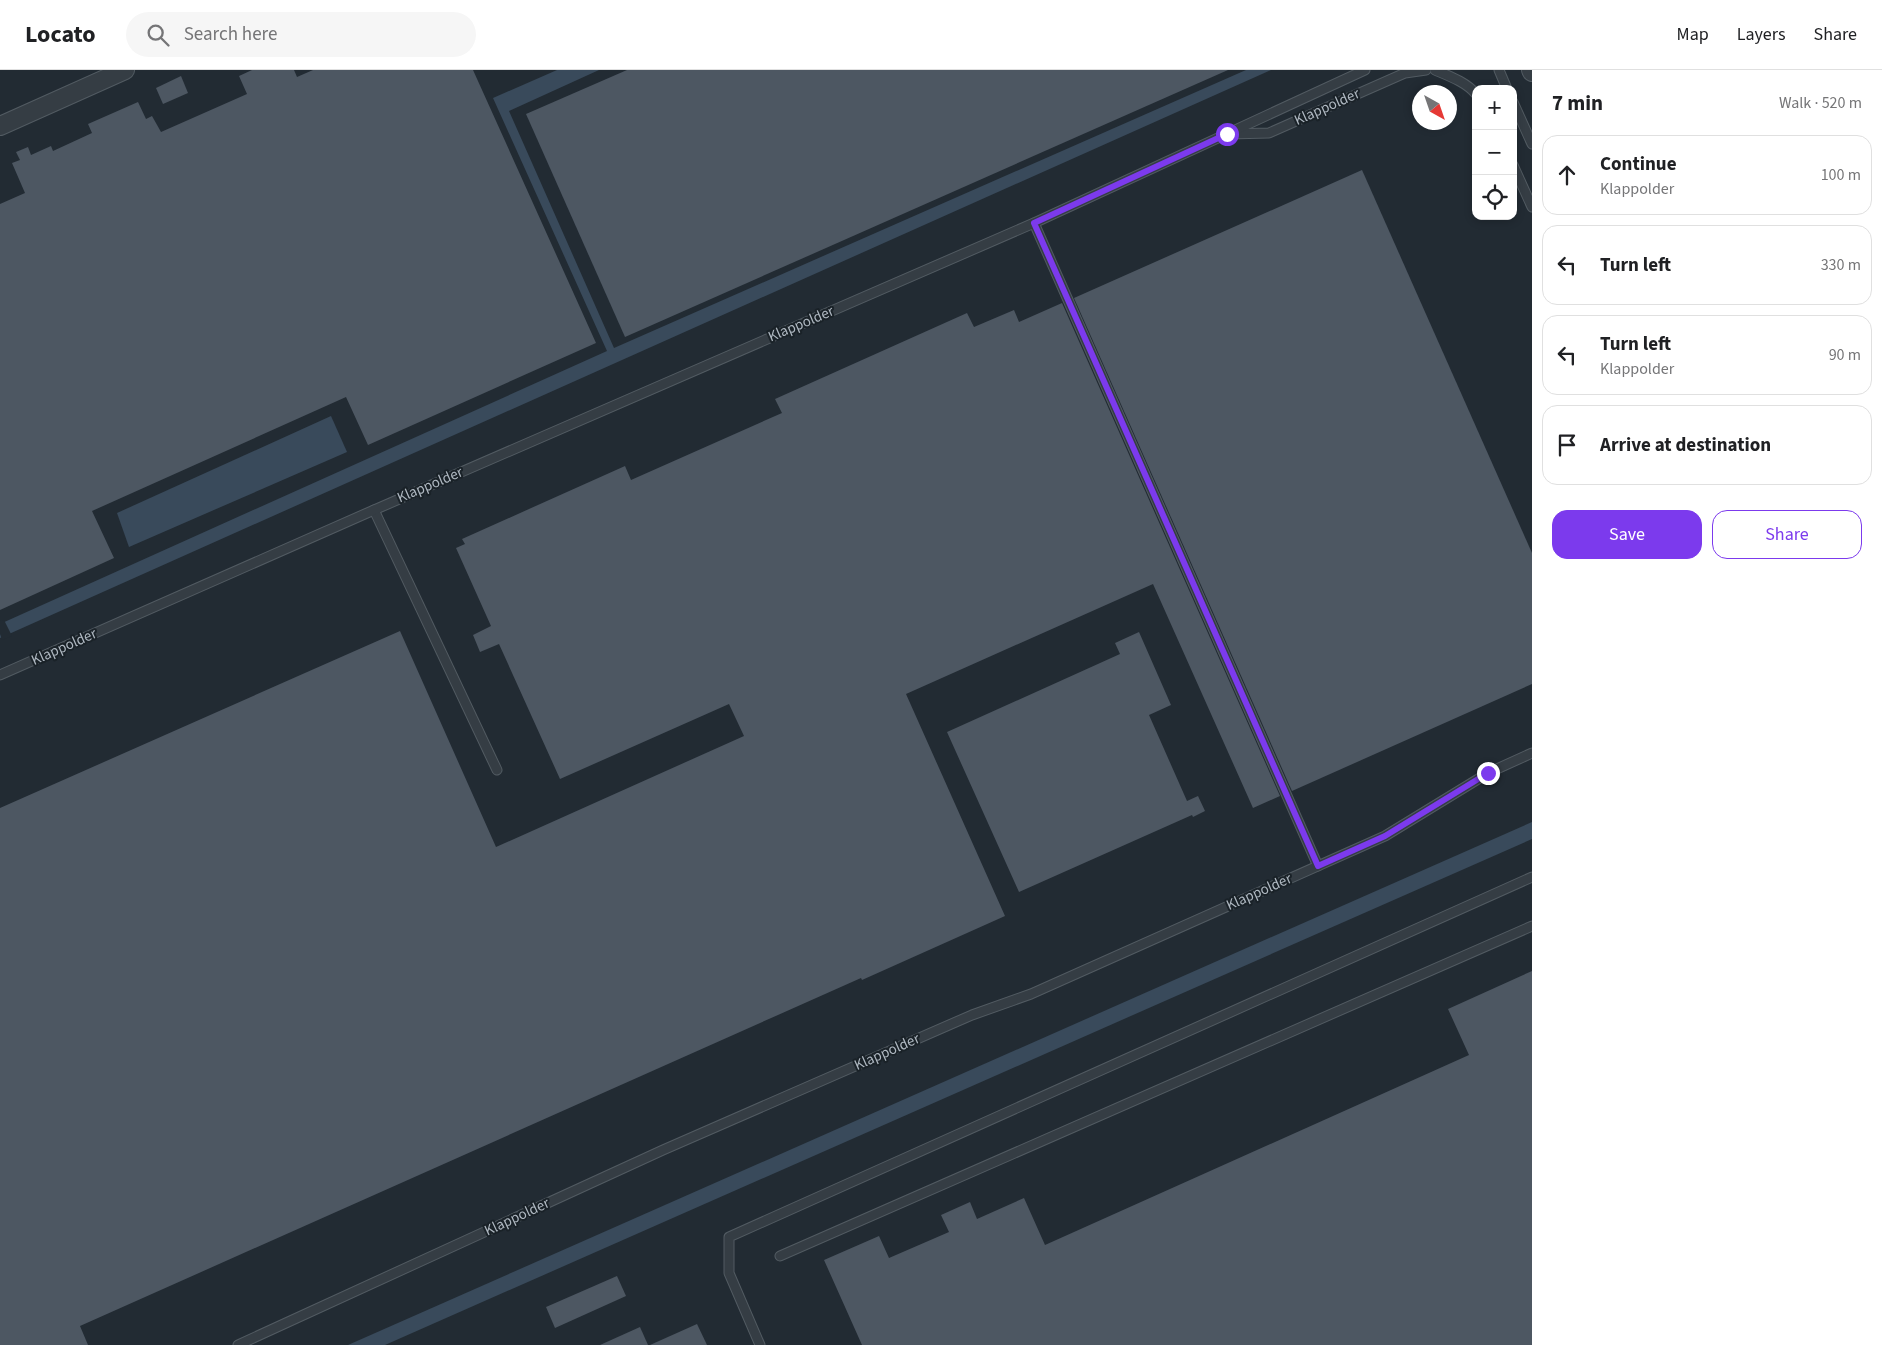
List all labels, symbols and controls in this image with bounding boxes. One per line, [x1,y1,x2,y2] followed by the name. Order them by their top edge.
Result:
[126,12,476,57] search box
[25,17,96,52] text: Locato
[144,21,172,49] icon: search
[184,21,277,48] text: Search here
[1677,22,1709,47] text: Map
[1737,22,1786,47] text: Layers
[1814,22,1857,47] text: Share
[1291,83,1364,131] street label: Klappolder
[1412,85,1457,130] north arrow
[1472,85,1517,220] map controls
[1472,85,1517,130] button: +
[1552,88,1603,118] text: 7 min
[1779,92,1862,114] text: Walk · 520 m
[1216,123,1239,146] route start
[1472,130,1517,175] button: −
[1600,151,1677,178] text: Continue
[1553,161,1581,189] icon: ahead
[1821,164,1861,186] text: 100 m
[1472,175,1517,220] button: locate
[1600,178,1674,200] text: Klappolder
[1553,251,1581,279] icon: left
[1600,252,1671,279] text: Turn left
[1821,254,1861,276] text: 330 m
[765,300,838,347] street label: Klappolder
[1600,331,1671,358] text: Turn left
[1553,341,1581,369] icon: left
[1829,344,1861,366] text: 90 m
[1600,358,1674,380] text: Klappolder
[1553,431,1581,459] icon: arrive
[1600,432,1771,459] text: Arrive at destination
[394,461,467,508] street label: Klappolder
[1552,510,1702,559] button: Save
[1712,510,1862,559] button: Share
[28,623,101,671] street label: Klappolder
[1477,762,1500,785] route end
[1223,868,1296,916] street label: Klappolder
[851,1028,924,1076] street label: Klappolder
[481,1192,554,1241] street label: Klappolder

